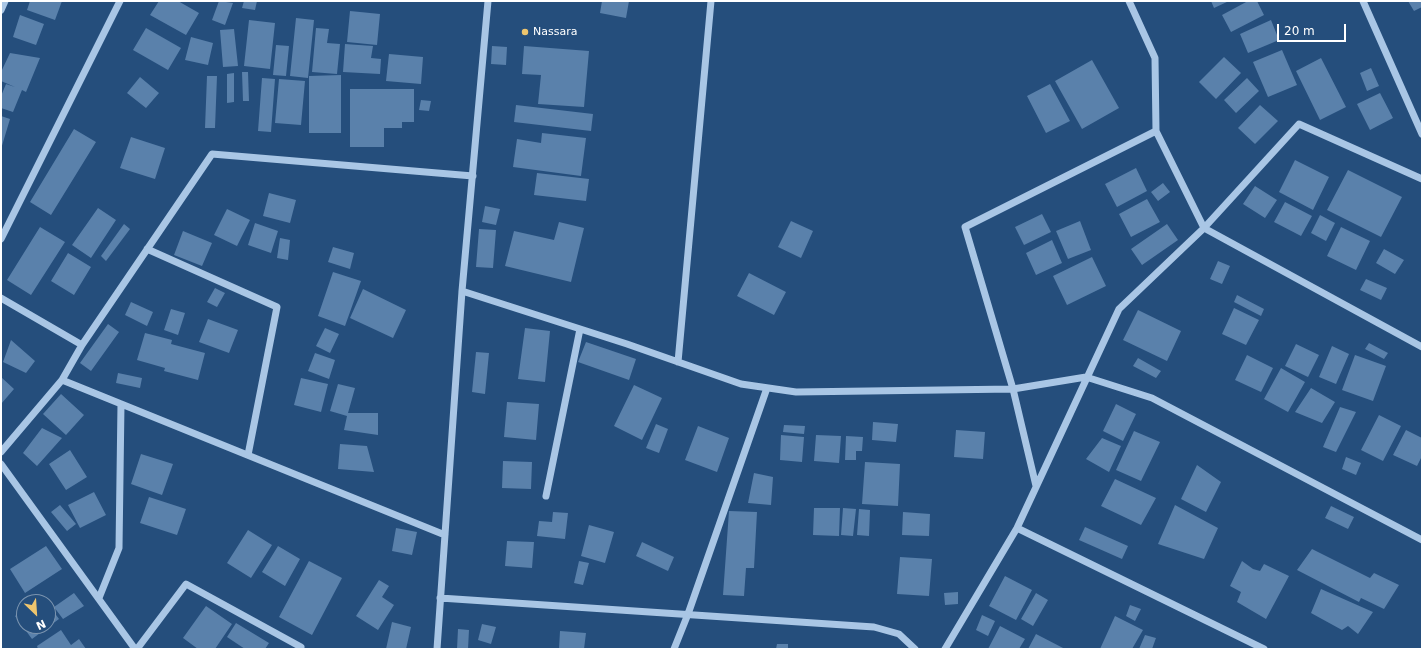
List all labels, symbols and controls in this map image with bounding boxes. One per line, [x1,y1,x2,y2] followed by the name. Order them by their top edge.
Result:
[1279,16,1348,42] scale bar
[1284,24,1315,38] text: 20 m
[533,25,577,39] place label: Nassara
[520,27,530,37] marker: Nassara
[16,594,56,634] north arrow
[34,617,48,632] text: N

